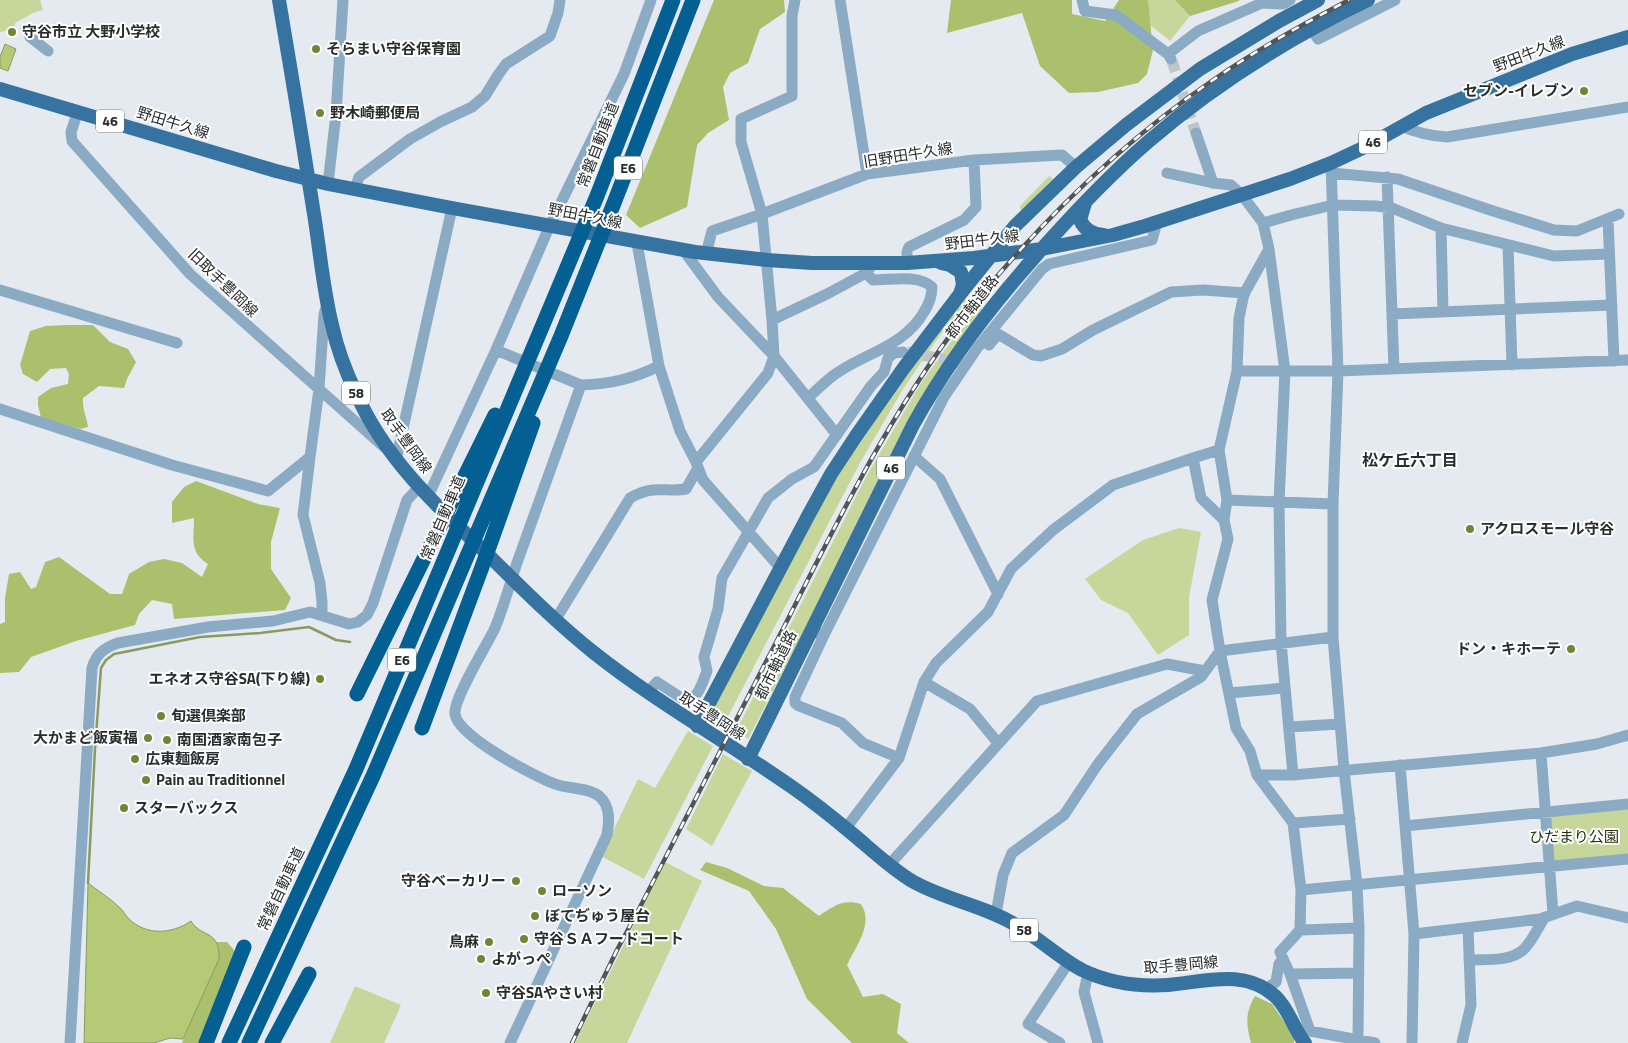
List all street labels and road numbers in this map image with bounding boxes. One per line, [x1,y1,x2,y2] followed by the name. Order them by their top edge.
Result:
[1490,29,1568,78] street label: 野田牛久線
[571,99,624,191] street label: 常磐自動車道
[134,101,212,144] street label: 野田牛久線
[96,110,124,132] road number: 46
[1359,130,1387,154] road number: 46
[862,136,954,173] street label: 旧野田牛久線
[614,156,642,180] road number: E6
[546,197,624,234] street label: 野田牛久線
[943,224,1021,255] street label: 野田牛久線
[183,243,264,322] street label: 旧取手豊岡線
[939,270,1004,343] street label: 都市軸道路
[342,382,370,404] road number: 58
[375,404,438,478] street label: 取手豊岡線
[877,456,905,479] road number: 46
[414,472,471,564] street label: 常磐自動車道
[749,626,802,704] street label: 都市軸道路
[388,648,416,672] road number: E6
[675,686,750,746] street label: 取手豊岡線
[251,843,310,934] street label: 常磐自動車道
[1010,918,1038,942] road number: 58
[1143,950,1219,979] street label: 取手豊岡線

